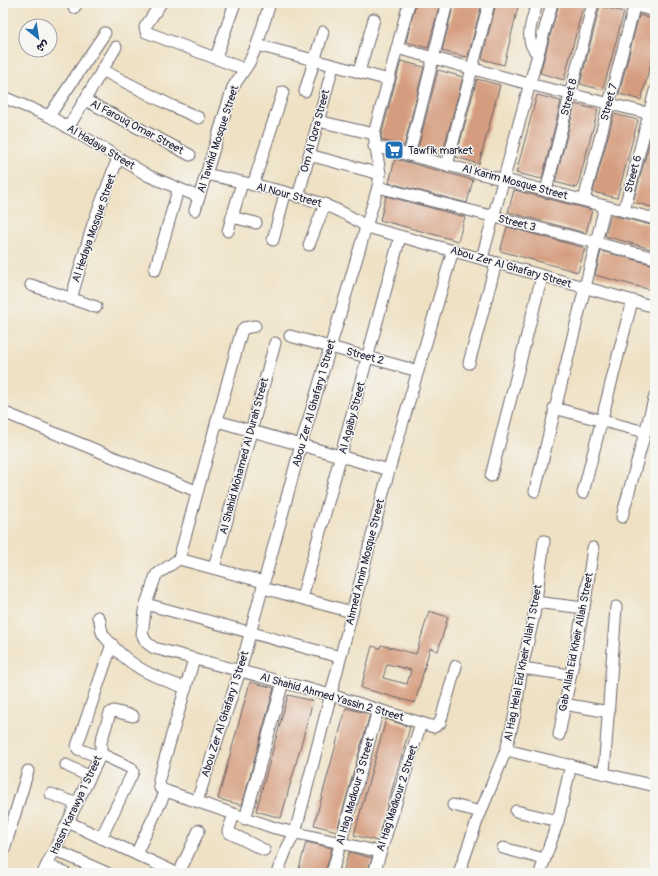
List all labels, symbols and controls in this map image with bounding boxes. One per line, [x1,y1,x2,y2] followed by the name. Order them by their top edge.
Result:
[18,18,58,58] north arrow
[34,38,51,55] text: ش
[558,77,580,117] street label: Street 8
[598,82,620,122] street label: Street 7
[194,83,242,194] street label: Al Tawhid Mosque Street
[298,88,332,174] street label: Om Al Qora Street
[88,97,186,157] street label: Al Farouq Omar Street
[65,122,138,173] street label: Al Hadaya Street
[383,139,405,161] supermarket icon: Tawfik market
[408,144,473,157] place label: Tawfik market
[622,154,644,194] street label: Street 6
[461,162,570,202] street label: Al Karim Mosque Street
[69,172,119,284] street label: Al Hedaya Mosque Street
[255,180,324,210] street label: Al Nour Street
[497,212,537,234] street label: Street 3
[449,243,574,291] street label: Abou Zer Al Ghafary Street
[290,337,339,468] street label: Abou Zer Al Ghafary 1 Street
[345,345,385,367] street label: Street 2
[217,376,271,536] street label: Al Shahid Mohamed Al Durah Street
[336,380,368,456] street label: Al Agaiby Street
[343,497,387,626] street label: Ahmed Amin Mosque Street
[556,571,596,712] street label: Gab Allah Eid Kheir Allah Street
[501,583,545,742] street label: Al Hag Helal Eid Kheir Allah 1 Street
[198,649,252,779] street label: Abou Zer Al Ghafary 1 Street
[259,670,406,724] street label: Al Shahid Ahmed Yassin 2 Street
[333,735,377,846] street label: Al Hag Madkour 3 Street
[374,743,421,853] street label: Al Hag Madkour 2 Street
[47,753,105,856] street label: Hassn Karawya 1 Street

